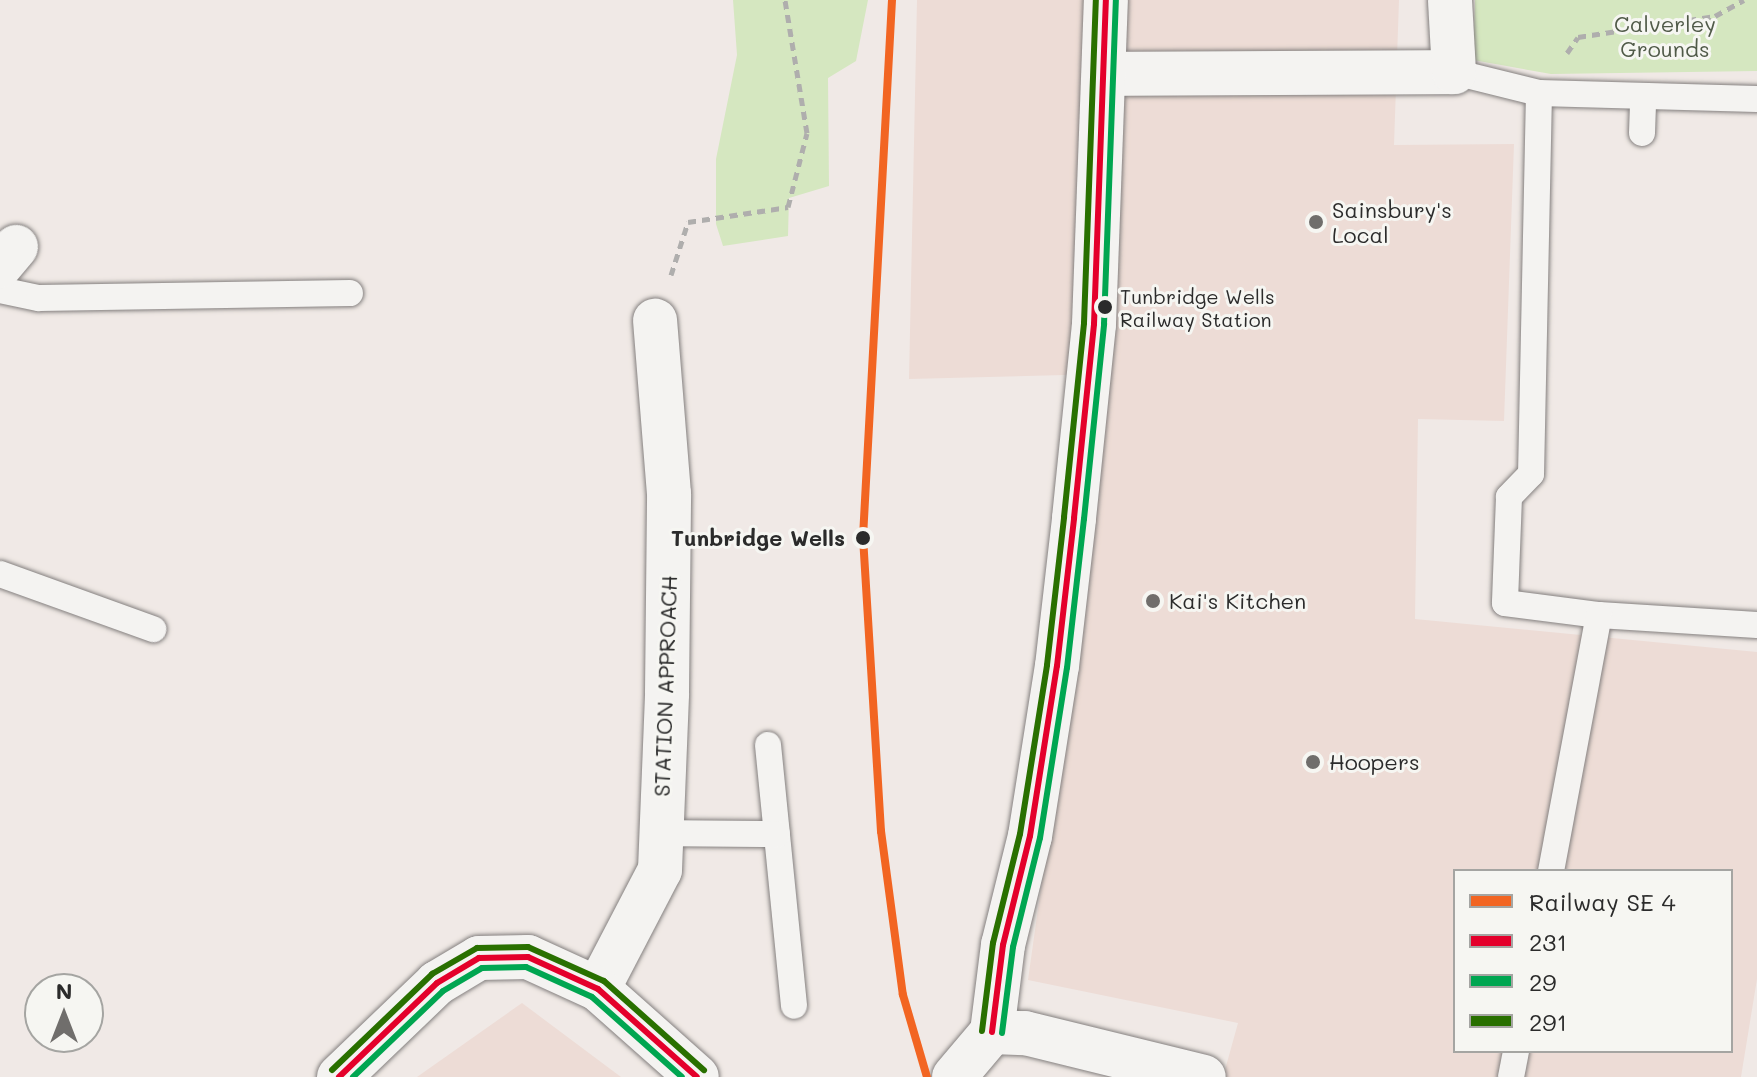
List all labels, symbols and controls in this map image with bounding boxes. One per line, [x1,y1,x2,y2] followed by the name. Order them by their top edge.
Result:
[1614,10,1716,62] park label: Calverley Grounds
[1332,196,1452,248] place label: Sainsbury's Local
[1307,213,1325,231] marker: Sainsbury's Local
[1120,284,1275,331] place label: Tunbridge Wells Railway Station
[1097,299,1113,315] marker: Tunbridge Wells Railway Station
[671,525,845,551] place label: Tunbridge Wells
[852,527,874,549] marker: Tunbridge Wells
[648,575,682,797] street label: STATION APPROACH
[1169,588,1306,614] place label: Kai's Kitchen
[1144,592,1162,610] marker: Kai's Kitchen
[1329,749,1420,775] place label: Hoopers
[1304,753,1322,771] marker: Hoopers
[1453,869,1733,1053] legend
[1529,886,1676,917] text: Railway SE 4
[1529,926,1567,957] text: 231
[1529,966,1557,997] text: 29
[24,973,104,1053] north arrow
[56,976,72,1005] text: N
[1529,1006,1567,1037] text: 291

